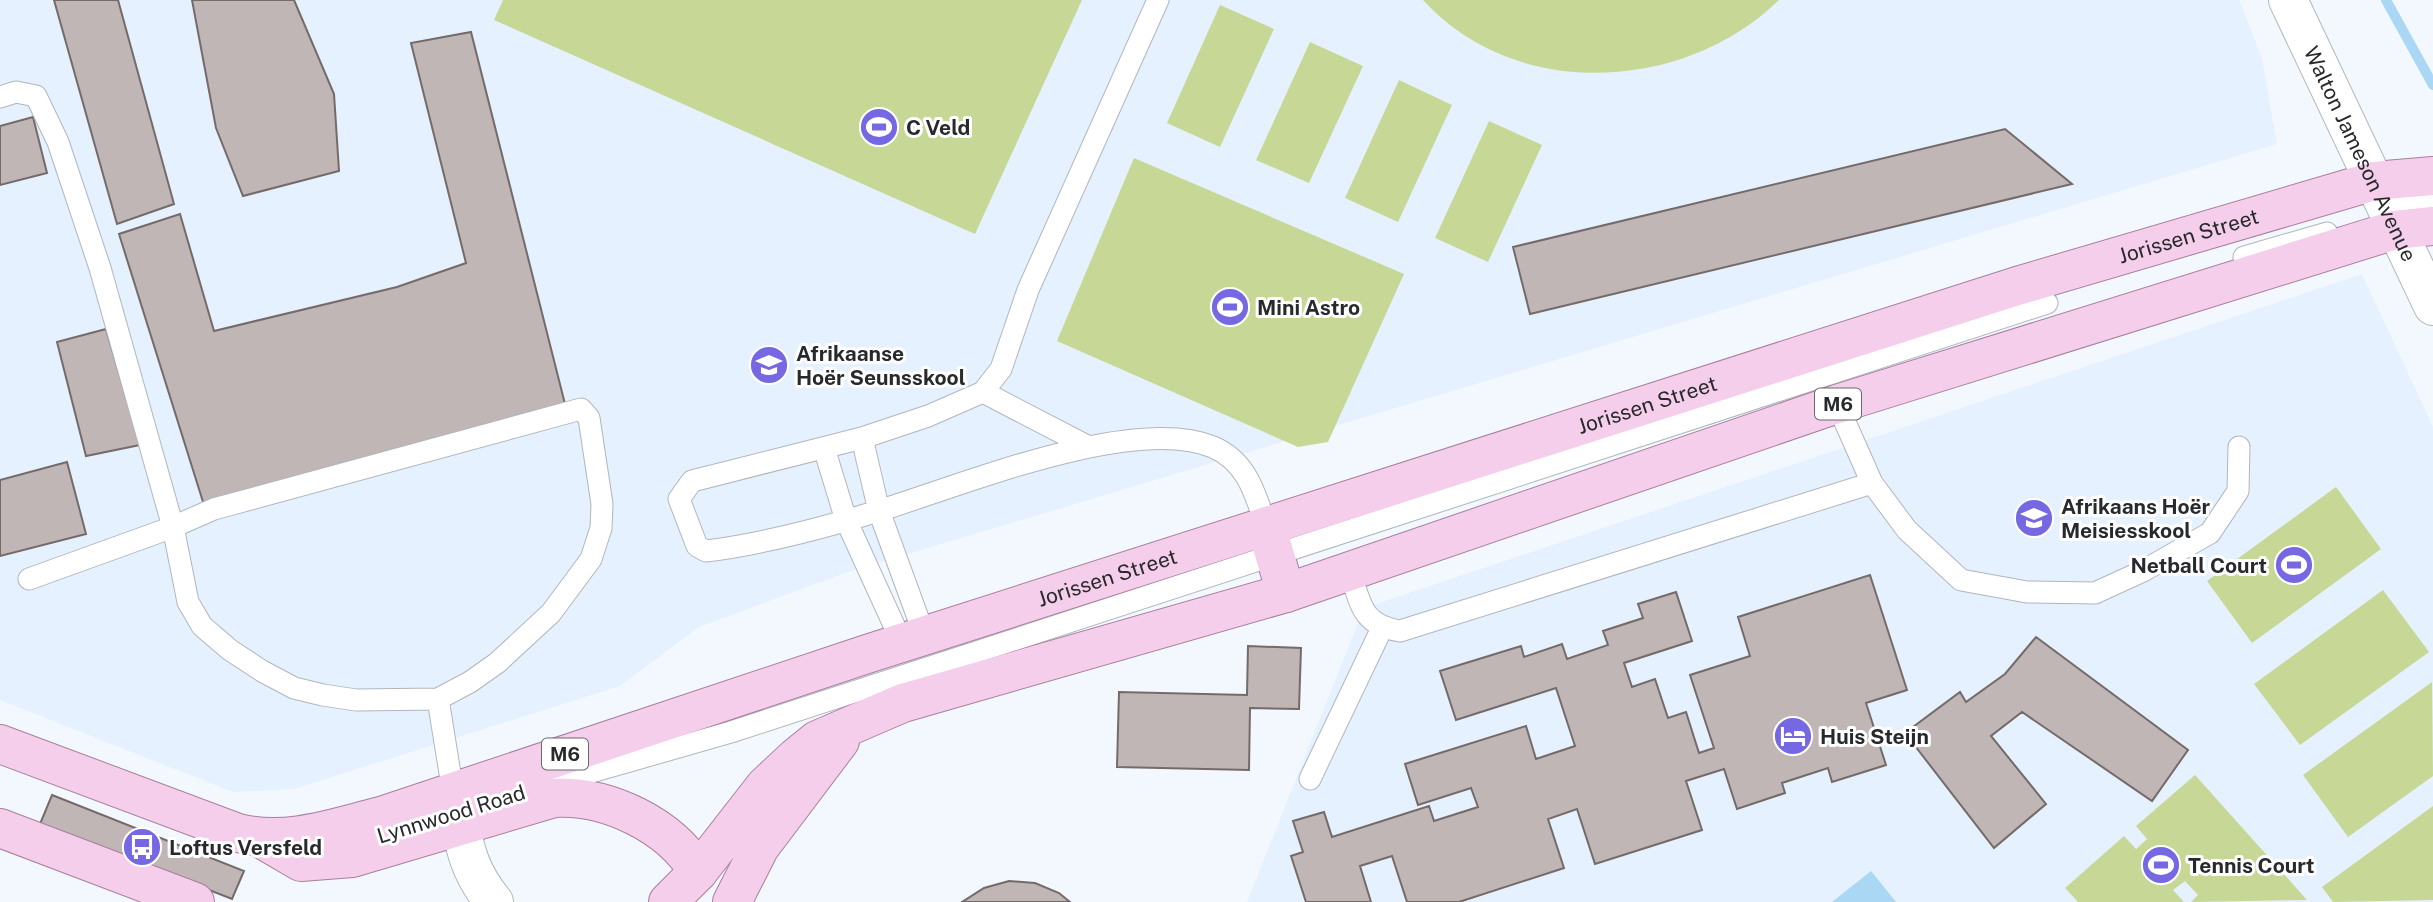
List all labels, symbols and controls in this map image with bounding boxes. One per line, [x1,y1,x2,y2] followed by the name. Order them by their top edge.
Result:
[2299,42,2422,265] street label: Walton Jameson Avenue
[858,106,900,148] sports icon: C Veld
[906,115,970,140] place label: C Veld
[2115,203,2261,268] street label: Jorissen Street
[1209,286,1251,328] sports icon: Mini Astro
[1257,295,1360,320] place label: Mini Astro
[796,341,966,390] place label: Afrikaanse Hoër Seunsskool
[748,344,790,386] school or university icon: Afrikaanse Hoër Seunsskool
[1574,370,1720,438] street label: Jorissen Street
[1815,388,1861,420] road number: M6
[2061,494,2211,543] place label: Afrikaans Hoër Meisiesskool
[2013,497,2055,539] school or university icon: Afrikaans Hoër Meisiesskool
[1034,543,1180,611] street label: Jorissen Street
[2273,544,2315,586] sports icon: Netball Court
[2131,553,2267,578] place label: Netball Court
[1772,715,1814,757] hotel icon: Huis Steijn
[1820,724,1929,749] place label: Huis Steijn
[542,738,588,769] road number: M6
[374,780,528,848] street label: Lynnwood Road
[121,826,163,868] bus stop icon: Loftus Versfeld
[169,835,322,860] place label: Loftus Versfeld
[2140,844,2182,886] sports icon: Tennis Court
[2188,853,2315,878] place label: Tennis Court

